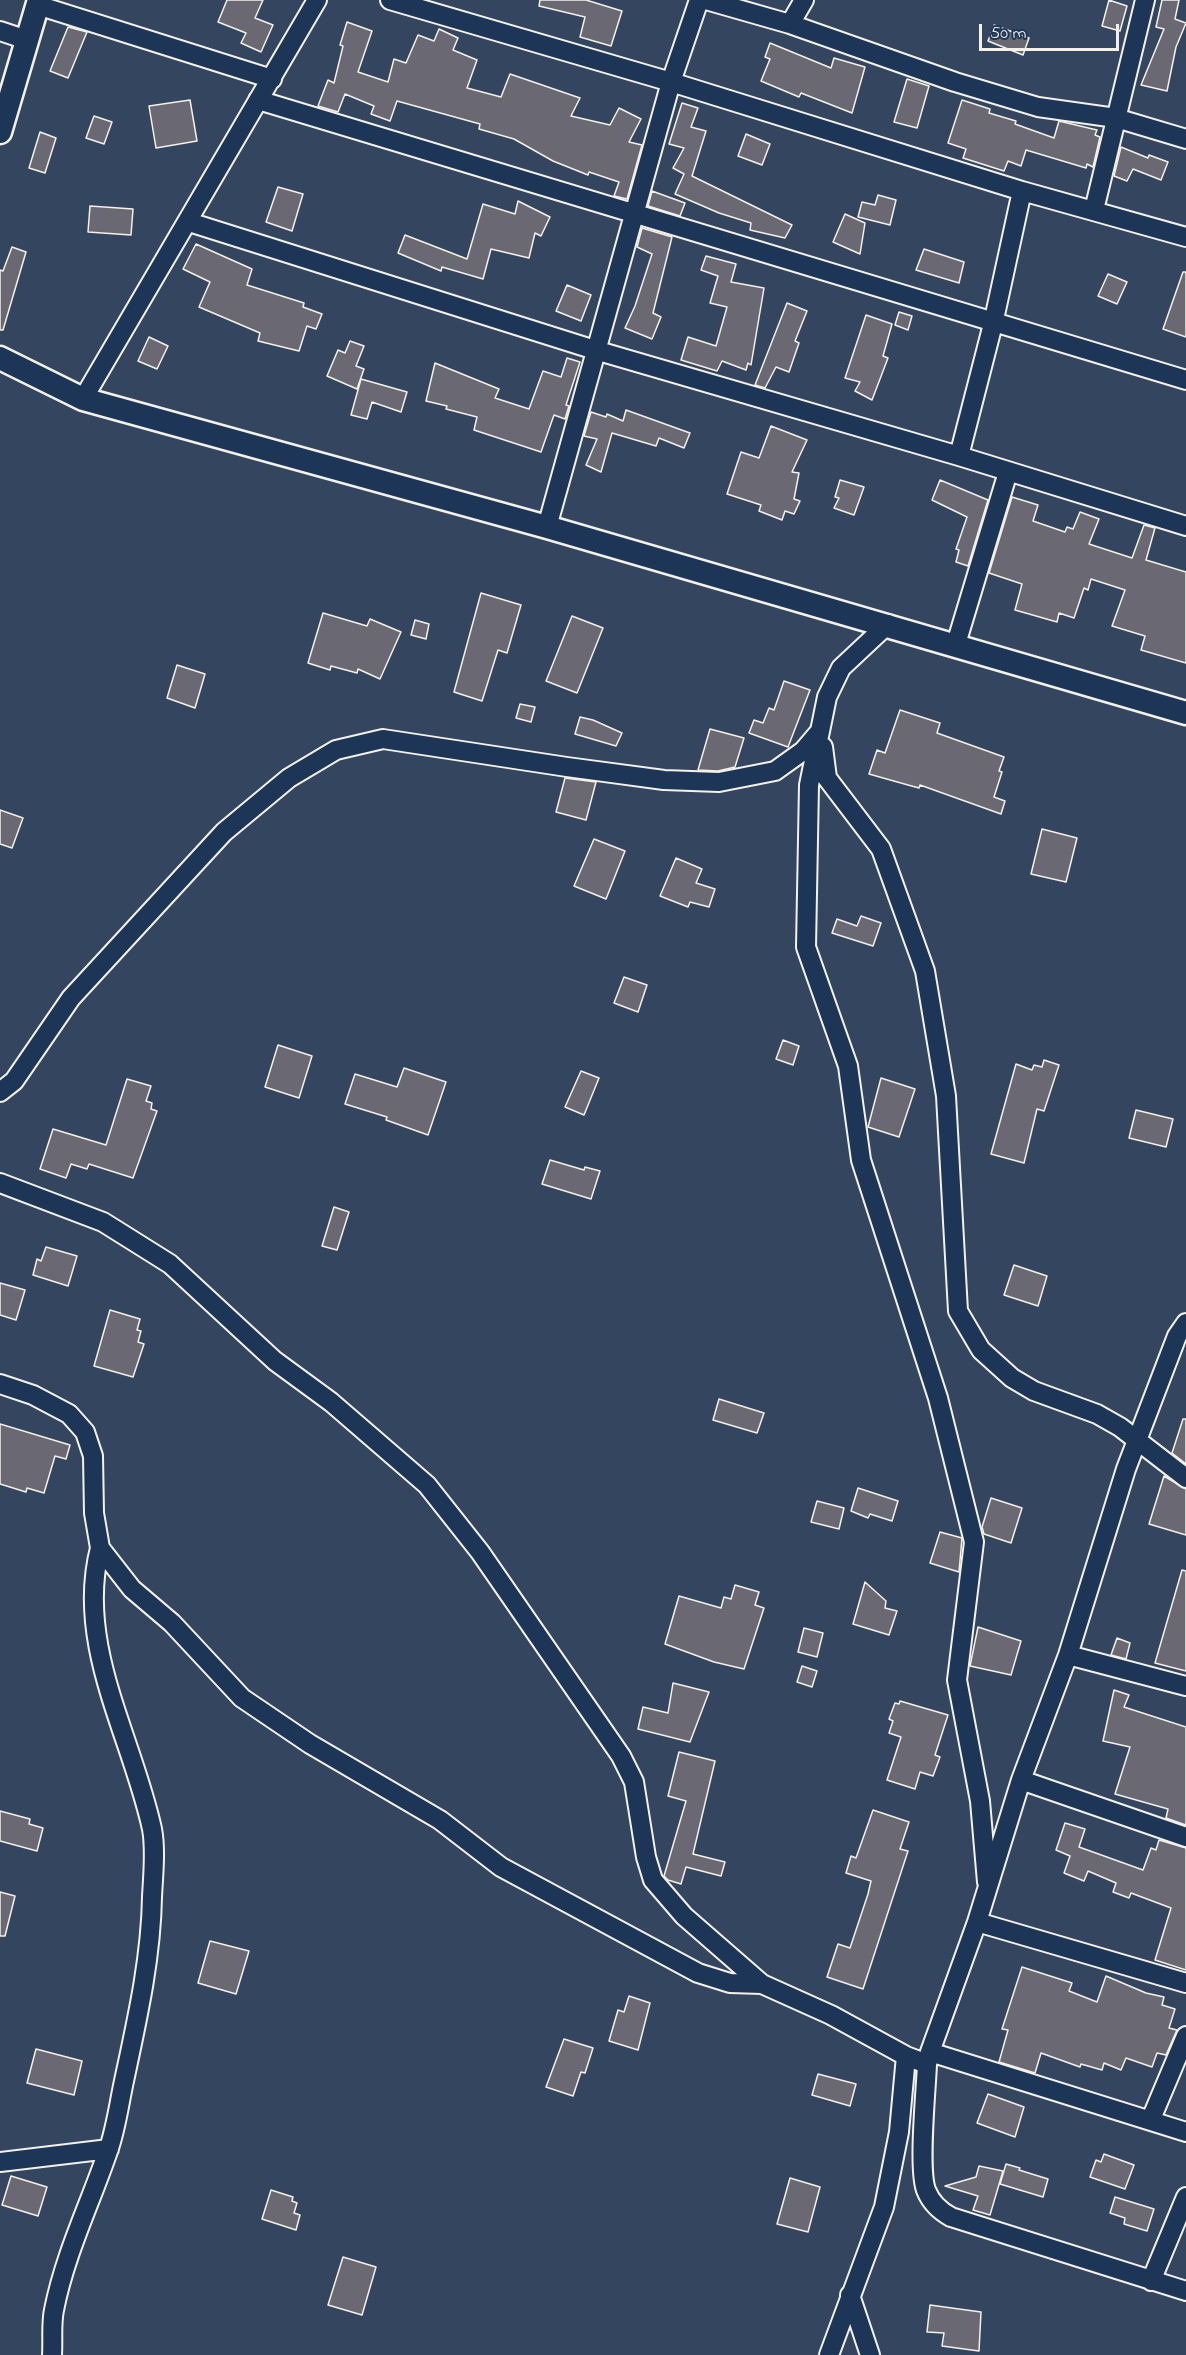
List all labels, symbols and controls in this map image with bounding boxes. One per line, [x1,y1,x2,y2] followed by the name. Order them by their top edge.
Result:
[982,12,1122,50] scale bar
[990,21,1027,47] text: 50 m

